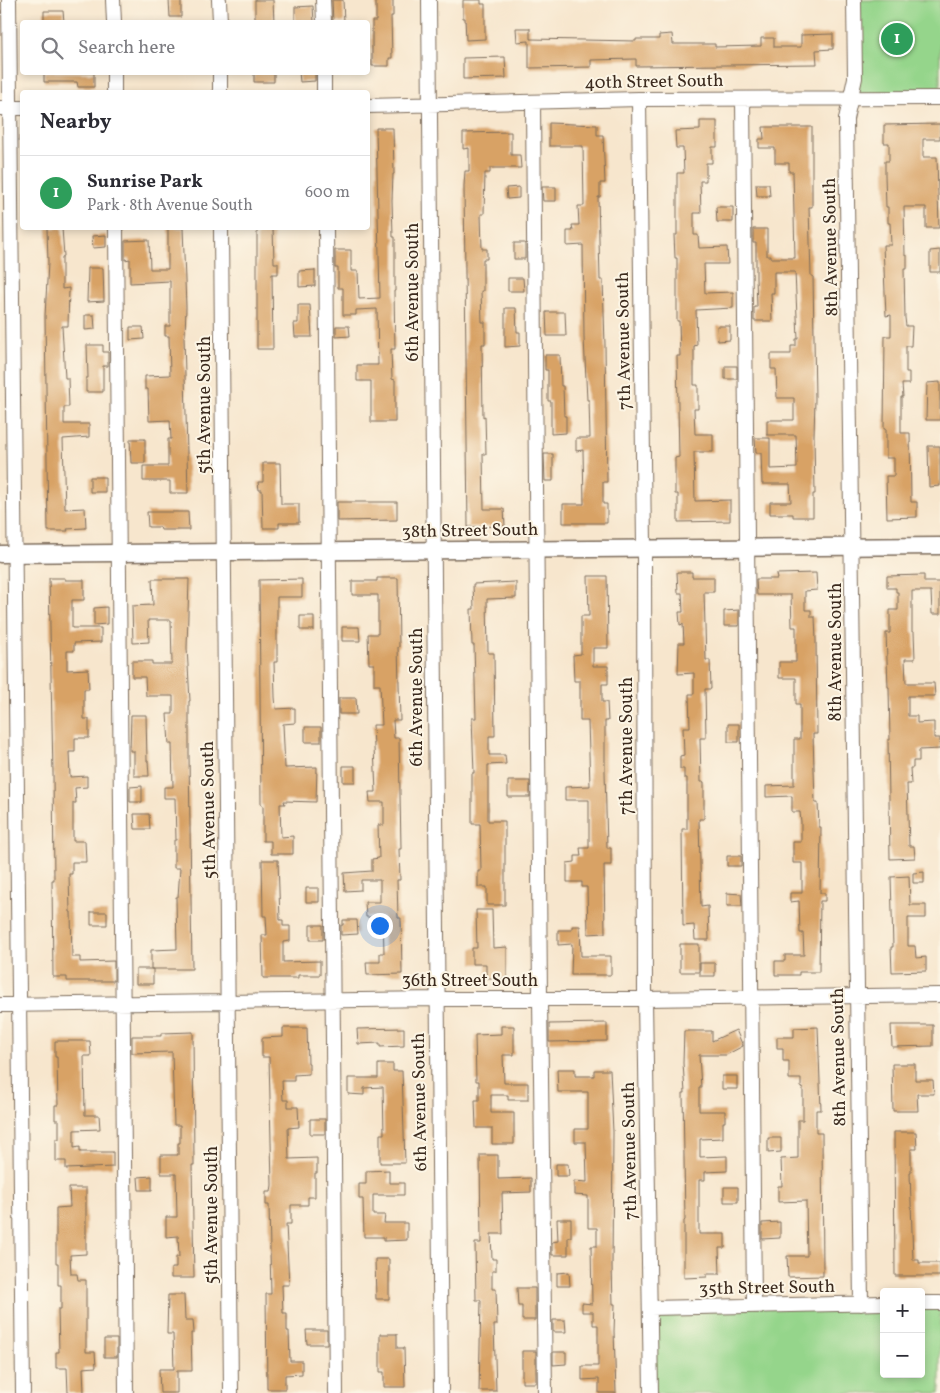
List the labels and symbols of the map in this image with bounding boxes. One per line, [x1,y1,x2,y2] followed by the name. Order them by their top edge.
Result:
[881,20,913,58] pin: 1
[584,69,724,96] street label: 40th Street South
[818,177,845,317] street label: 8th Avenue South
[401,222,426,361] street label: 6th Avenue South
[611,271,638,410] street label: 7th Avenue South
[193,335,218,474] street label: 5th Avenue South
[402,518,539,545] street label: 38th Street South
[824,582,849,721] street label: 8th Avenue South
[405,627,430,766] street label: 6th Avenue South
[615,676,640,815] street label: 7th Avenue South
[196,740,223,879] street label: 5th Avenue South
[367,913,393,939] your location
[402,969,539,994] street label: 36th Street South
[826,987,853,1127] street label: 8th Avenue South
[407,1032,434,1172] street label: 6th Avenue South
[617,1081,644,1220] street label: 7th Avenue South
[200,1145,225,1284] street label: 5th Avenue South
[699,1275,836,1302] street label: 35th Street South

